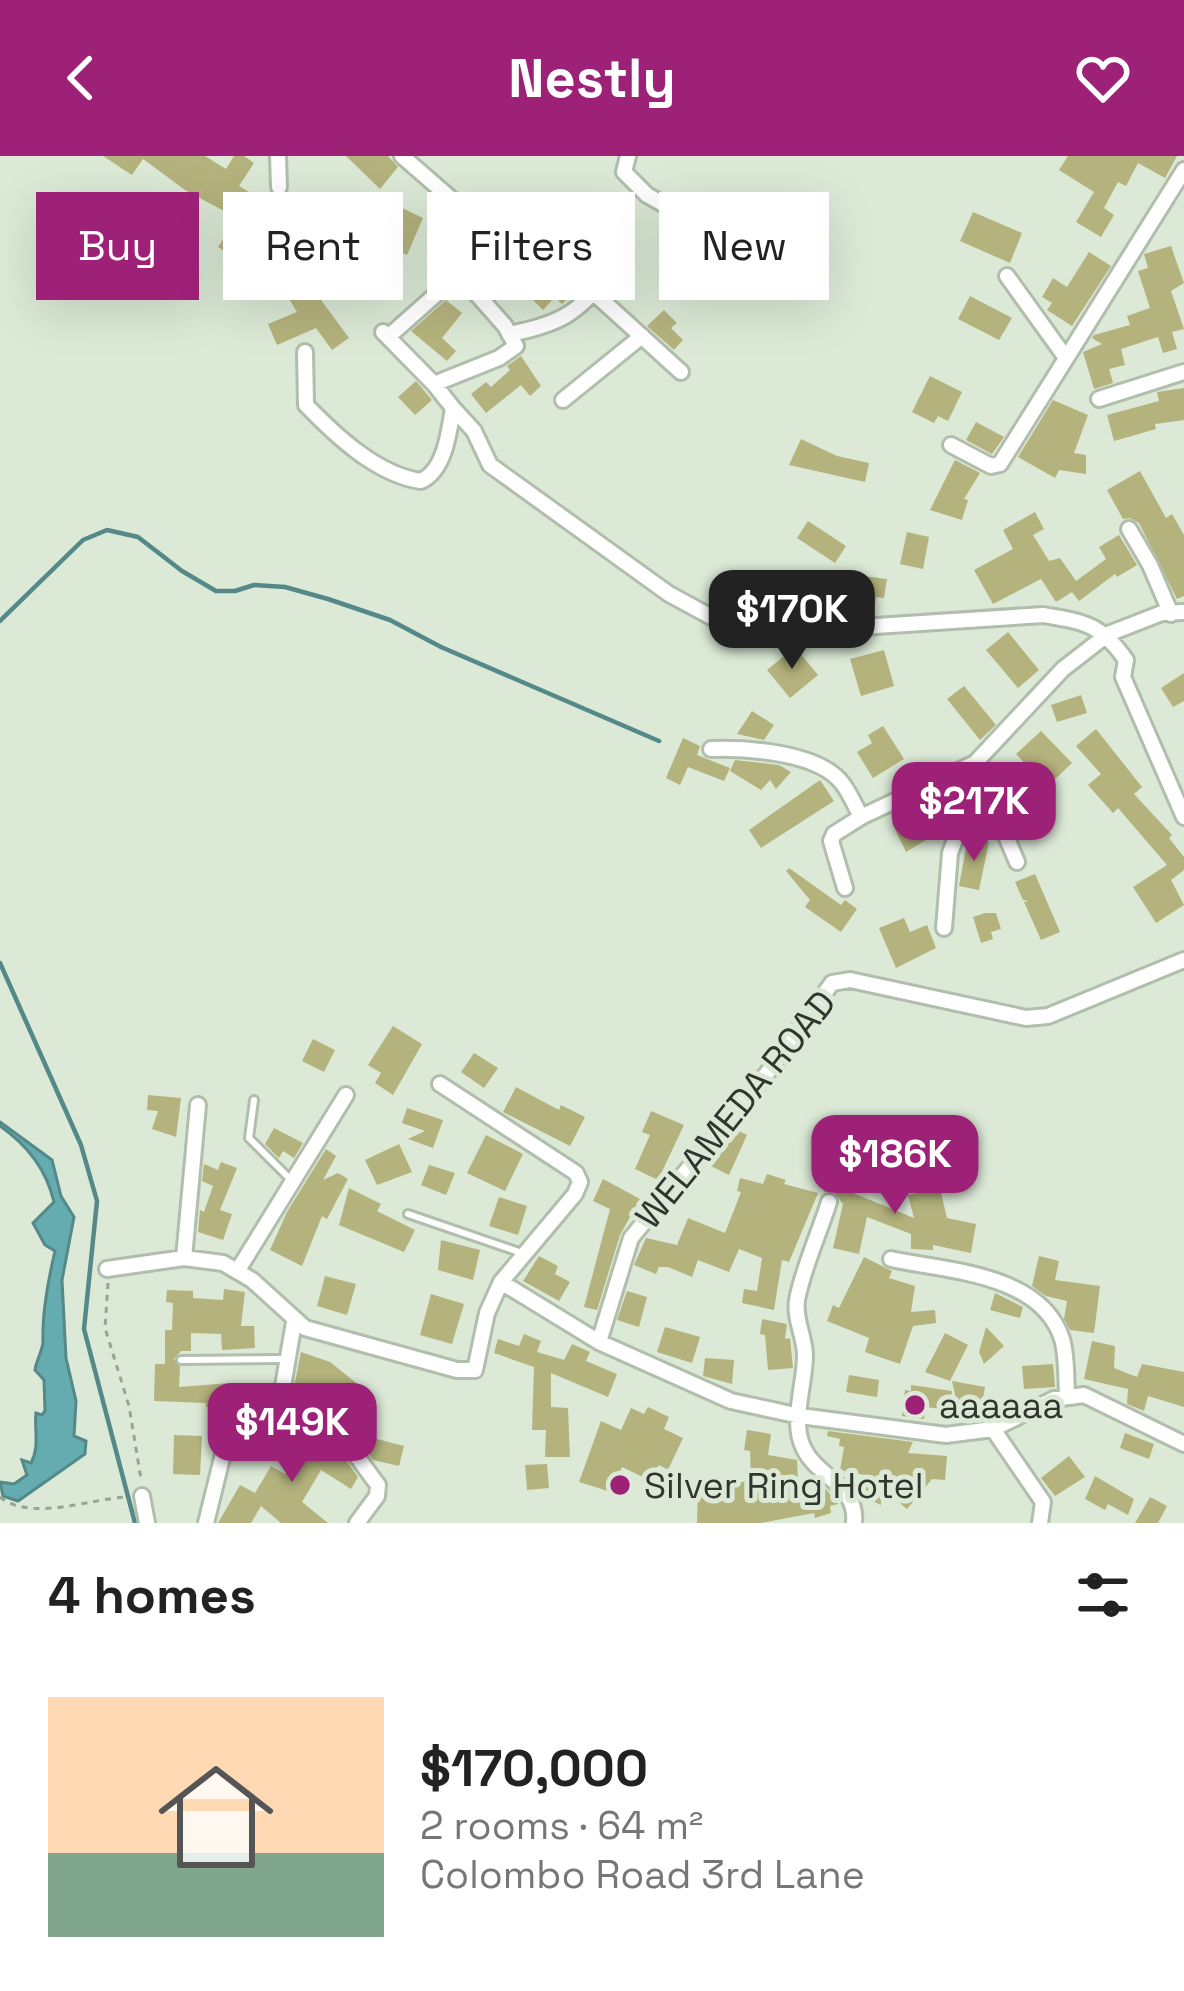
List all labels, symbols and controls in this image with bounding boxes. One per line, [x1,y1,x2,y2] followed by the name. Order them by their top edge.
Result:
[508,44,676,113] text: Nestly
[48,45,114,111] icon: back
[1070,45,1136,111] icon: heart
[36,192,199,300] chip: Buy
[223,192,403,300] chip: Rent
[427,192,635,300] chip: Filters
[659,192,829,300] chip: New
[708,570,876,672] pin: $170K
[736,584,848,633] text: $170K
[890,762,1058,864] pin: $217K
[919,776,1029,825] text: $217K
[626,981,846,1238] street label: WELAMEDA ROAD
[811,1115,979,1217] pin: $186K
[838,1129,952,1178] text: $186K
[208,1383,376,1485] pin: $149K
[939,1383,1063,1429] place label: aaaaaa
[902,1392,928,1418] marker: aaaaaa
[235,1397,349,1446] text: $149K
[644,1463,924,1509] place label: Silver Ring Hotel
[607,1472,633,1498] marker: Silver Ring Hotel
[1070,1562,1136,1628] icon: filters
[48,1563,256,1628] text: 4 homes
[420,1736,648,1801] text: $170,000
[144,1745,288,1889] icon: home
[420,1801,703,1850] text: 2 rooms · 64 m²
[420,1850,865,1899] text: Colombo Road 3rd Lane

